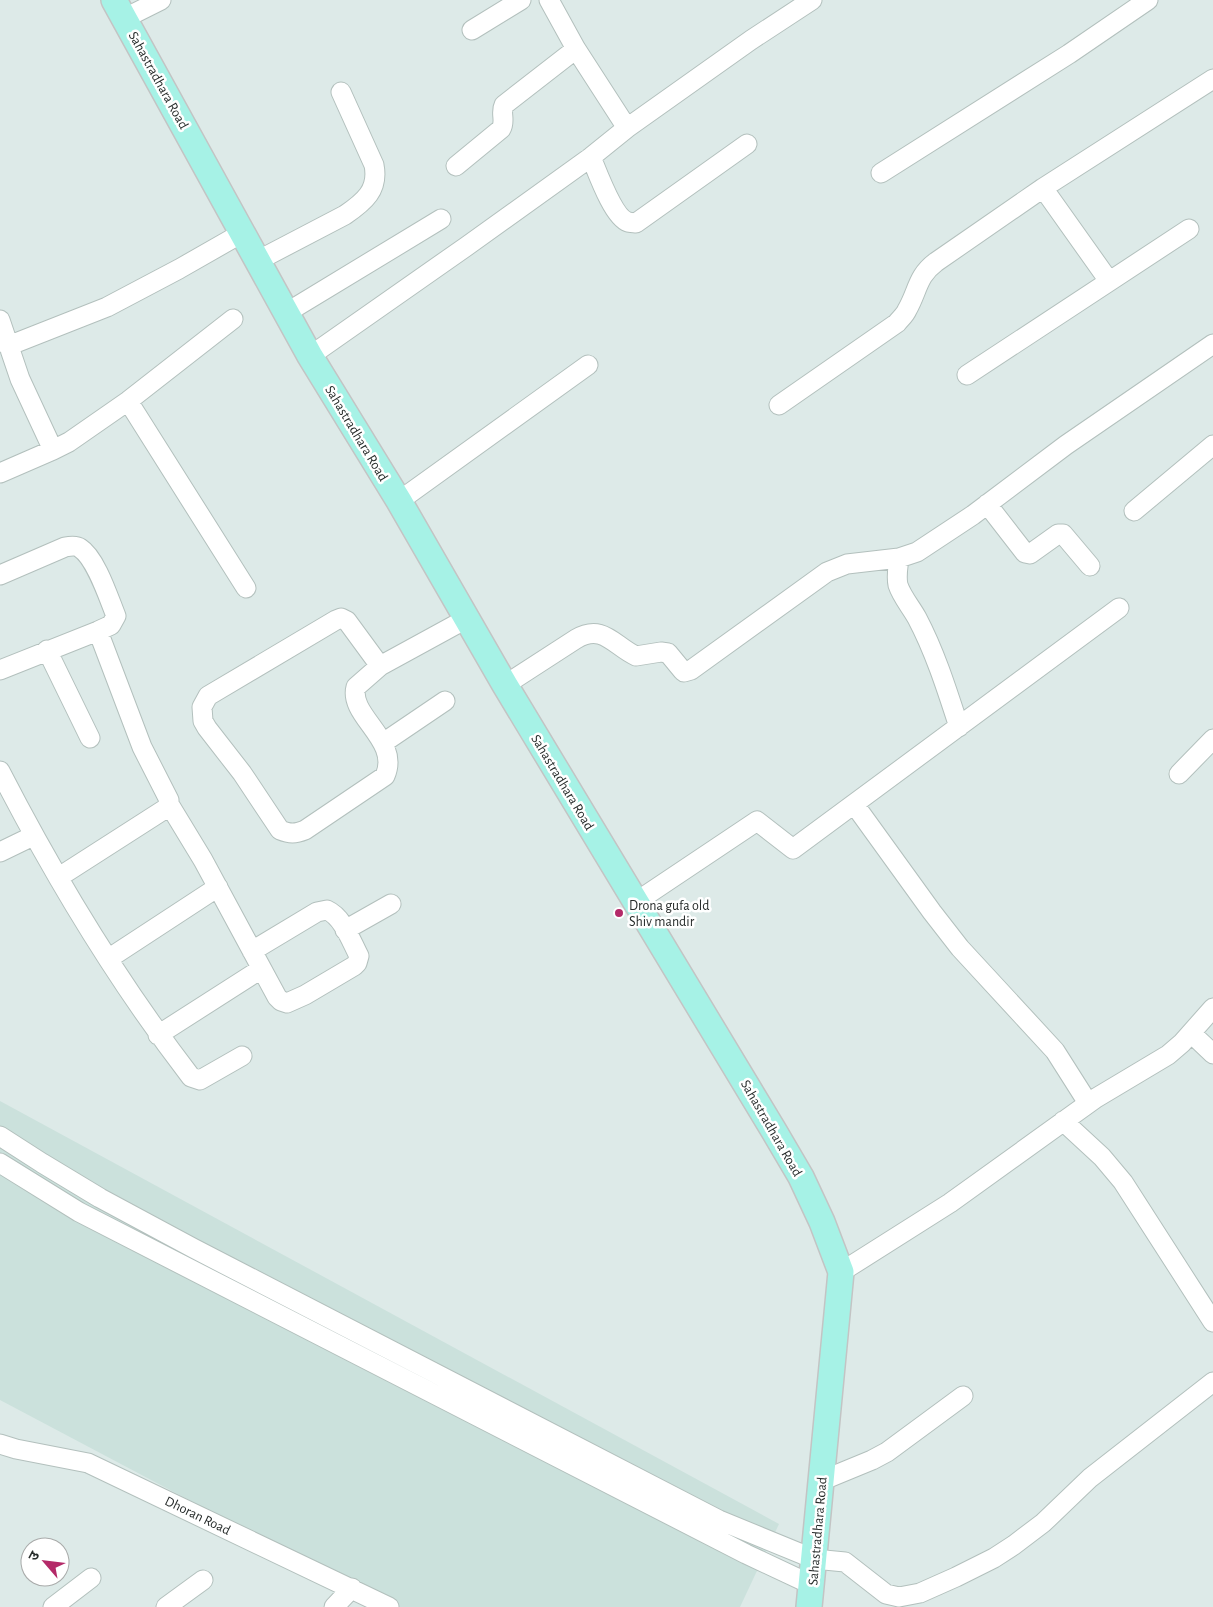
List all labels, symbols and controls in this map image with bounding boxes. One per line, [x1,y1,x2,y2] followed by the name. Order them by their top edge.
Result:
[126,29,191,132] street label: Sahastradhara Road
[322,383,390,484] street label: Sahastradhara Road
[528,732,596,833] street label: Sahastradhara Road
[629,899,710,929] place label: Drona gufa old Shiv mandir
[613,907,625,919] marker: Drona gufa old Shiv mandir
[738,1078,804,1179] street label: Sahastradhara Road
[806,1476,830,1586] street label: Sahastradhara Road
[163,1494,233,1538] street label: Dhoran Road
[20,1537,70,1587] north arrow
[26,1549,43,1563] text: उ

